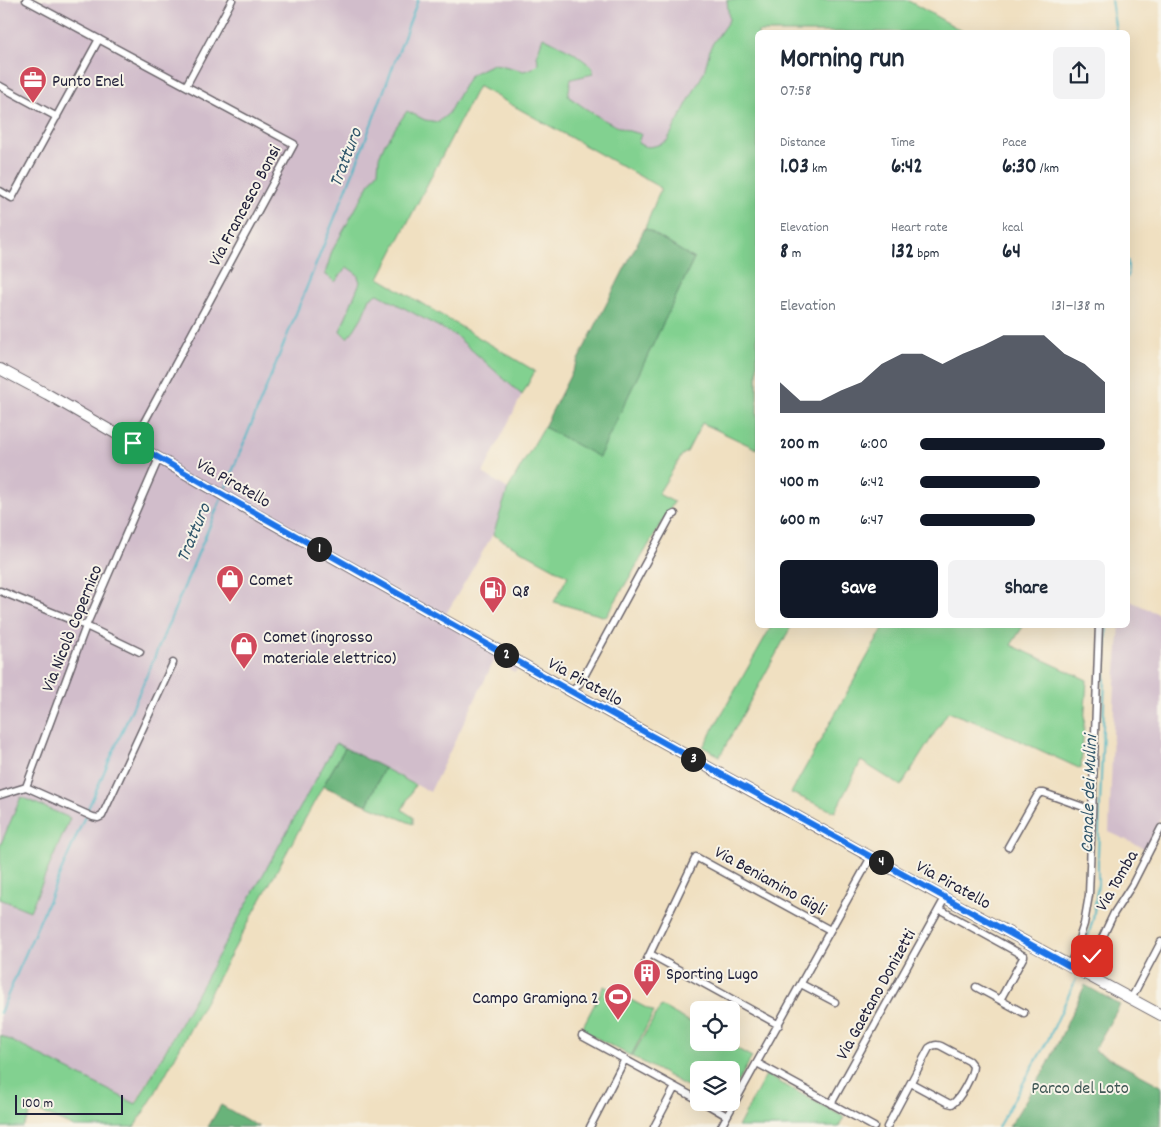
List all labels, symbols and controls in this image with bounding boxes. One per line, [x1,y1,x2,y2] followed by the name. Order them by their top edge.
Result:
[780,41,904,81] text: Morning run
[1053,47,1105,99] button: share
[18,65,48,104] office icon: Punto Enel
[52,70,124,95] place label: Punto Enel
[780,80,811,103] text: 07:58
[324,123,371,192] water label: Tratturo
[780,133,826,153] text: Distance
[891,133,915,153] text: Time
[1002,133,1027,153] text: Pace
[204,141,289,271] street label: Via Francesco Bonsi
[780,153,809,183] text: 1.03
[891,153,923,183] text: 6:42
[1002,153,1037,183] text: 6:30
[809,159,827,179] text: km
[1037,159,1059,179] text: /km
[780,218,829,238] text: Elevation
[891,218,948,238] text: Heart rate
[1002,218,1023,238] text: kcal
[780,238,788,268] text: 8
[891,238,914,268] text: 132
[1002,238,1021,268] text: 64
[788,244,801,264] text: m
[914,244,939,264] text: bpm
[780,295,836,318] text: Elevation
[1051,295,1105,318] text: 131–138 m
[112,422,154,464] pin
[119,429,147,457] icon: arrive
[780,433,819,456] text: 200 m
[860,433,888,456] text: 6:00
[191,453,275,516] street label: Via Piratello
[780,471,819,494] text: 400 m
[860,471,884,494] text: 6:42
[171,498,220,567] water label: Tratturo
[780,509,820,532] text: 600 m
[860,509,883,532] text: 6:47
[306,536,332,562] pin: 1
[318,539,321,559] text: 1
[780,560,938,618] button: Save
[948,560,1105,618] button: Share
[36,562,110,696] street label: Via Nicolò Copernico
[215,564,245,603] shop icon: Comet
[249,569,293,594] place label: Comet
[478,575,508,614] fuel station icon: Q8
[512,580,530,605] place label: Q8
[263,626,396,672] place label: Comet (ingrosso materiale elettrico)
[229,631,259,670] shop icon: Comet (ingrosso materiale elettrico)
[494,642,518,668] pin: 2
[503,645,510,665] text: 2
[543,652,627,714] street label: Via Piratello
[1075,731,1106,854] water label: Canale dei Mulini
[680,746,706,772] pin: 3
[690,749,697,769] text: 3
[709,841,831,923] street label: Via Beniamino Gigli
[1091,846,1146,916] street label: Via Tomba
[868,850,894,874] pin: 4
[879,852,884,872] text: 4
[911,855,995,917] street label: Via Piratello
[831,925,923,1065] street label: Via Gaetano Donizetti
[1071,935,1113,977] pin
[1078,942,1106,970] icon: check
[632,958,662,997] building icon: Sporting Lugo
[666,963,758,988] place label: Sporting Lugo
[603,982,633,1021] sports icon: Campo Gramigna 2
[472,987,599,1012] place label: Campo Gramigna 2
[690,1001,740,1111] map controls
[690,1001,740,1051] button: locate
[690,1061,740,1111] button: layers
[1031,1077,1129,1102] park label: Parco del Loto
[15,1092,122,1115] scale bar
[22,1094,53,1114] text: 100 m

